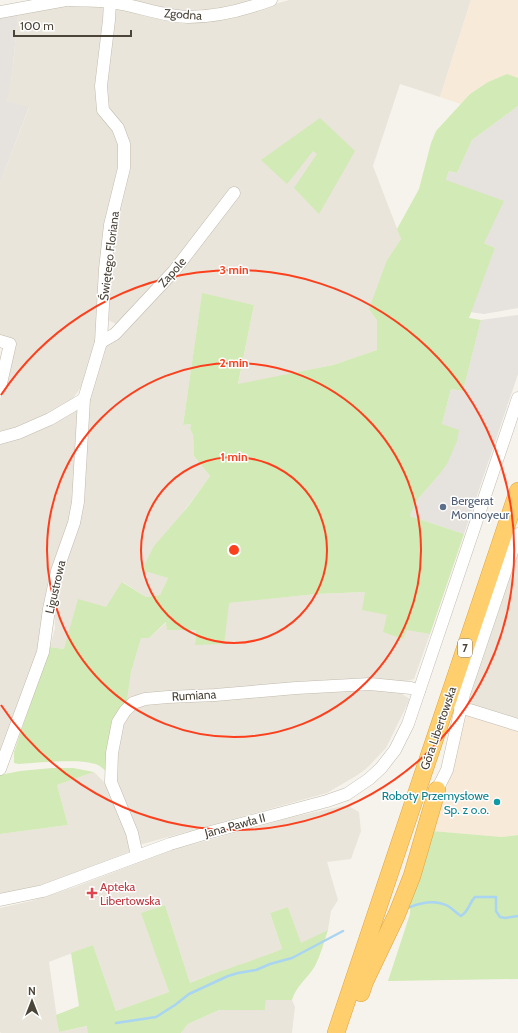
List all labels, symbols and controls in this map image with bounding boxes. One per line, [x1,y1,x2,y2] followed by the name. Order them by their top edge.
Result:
[164,5,203,23] street label: Zgodna
[14,12,131,38] scale bar
[20,18,54,33] text: 100 m
[96,210,122,302] street label: Świętego Floriana
[155,254,189,290] street label: Zapole
[219,262,249,277] text: 3 min
[220,355,248,370] text: 2 min
[220,449,248,464] text: 1 min
[451,493,509,522] place label: Bergerat Monnoyeur
[438,502,448,512] marker: Bergerat Monnoyeur
[227,543,241,557] centre of rings
[42,559,68,615] street label: Ligustrowa
[458,639,472,657] road number: 7
[417,684,459,772] street label: Góra Libertowska
[171,686,217,704] street label: Rumiana
[382,788,489,817] place label: Roboty Przemysłowe Sp. z o.o.
[492,797,502,807] marker: Roboty Przemysłowe Sp. z o.o.
[202,810,267,841] street label: Jana Pawła II
[100,879,161,908] place label: Apteka Libertowska
[87,888,97,898] marker: Apteka Libertowska
[12,981,52,1021] north arrow
[28,984,36,998] text: N

